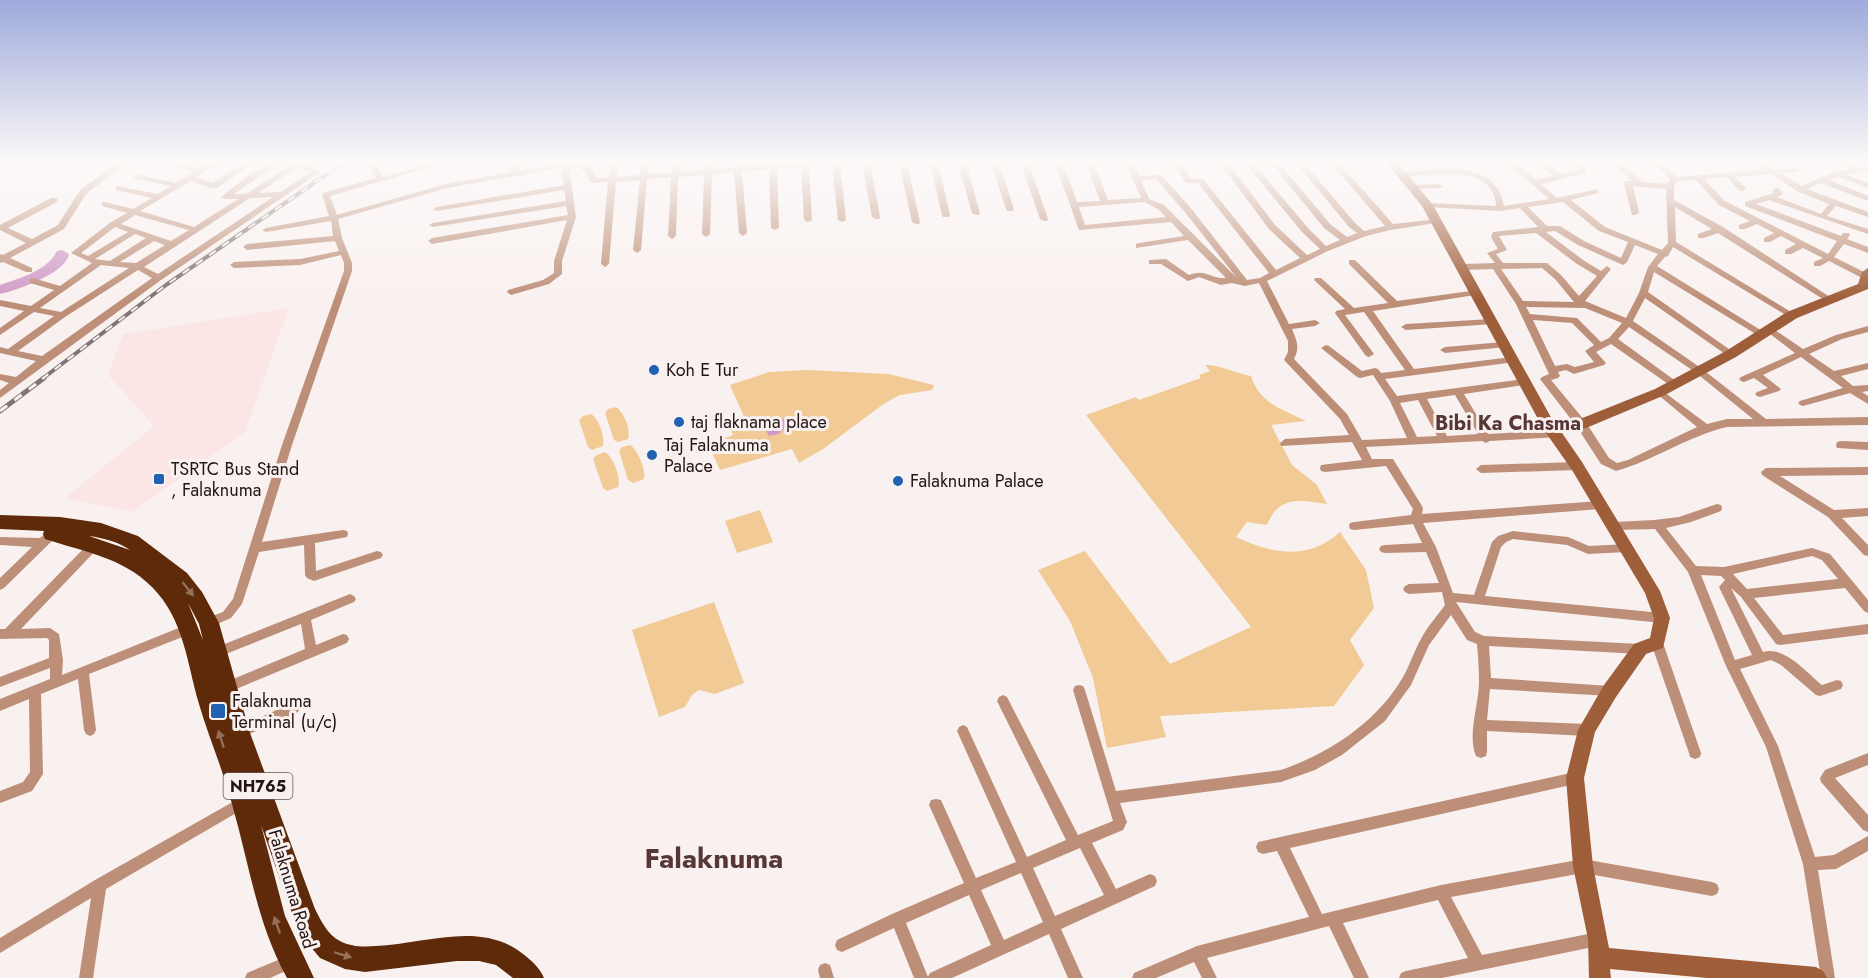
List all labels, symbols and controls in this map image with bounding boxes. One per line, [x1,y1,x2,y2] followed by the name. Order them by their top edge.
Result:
[666,357,739,383] place label: Koh E Tur
[647,363,661,377] marker: Koh E Tur
[691,409,827,435] place label: taj flaknama place
[1435,409,1581,438] district label: Bibi Ka Chasma
[672,415,686,429] marker: taj flaknama place
[664,432,769,479] place label: Taj Falaknuma Palace
[645,448,659,462] marker: Taj Falaknuma Palace
[171,456,299,503] place label: TSRTC Bus Stand , Falaknuma
[910,468,1044,494] place label: Falaknuma Palace
[152,472,166,486] marker: TSRTC Bus Stand , Falaknuma
[891,474,905,488] marker: Falaknuma Palace
[181,582,193,597] one-way arrow
[232,688,337,735] place label: Falaknuma Terminal (u/c)
[209,702,227,720] marker: Falaknuma Terminal (u/c)
[215,730,225,748] one-way arrow
[224,773,292,799] road number: NH765
[261,826,323,952] street label: Falaknuma Road
[645,838,783,879] district label: Falaknuma
[271,916,281,934] one-way arrow
[334,951,352,960] one-way arrow

